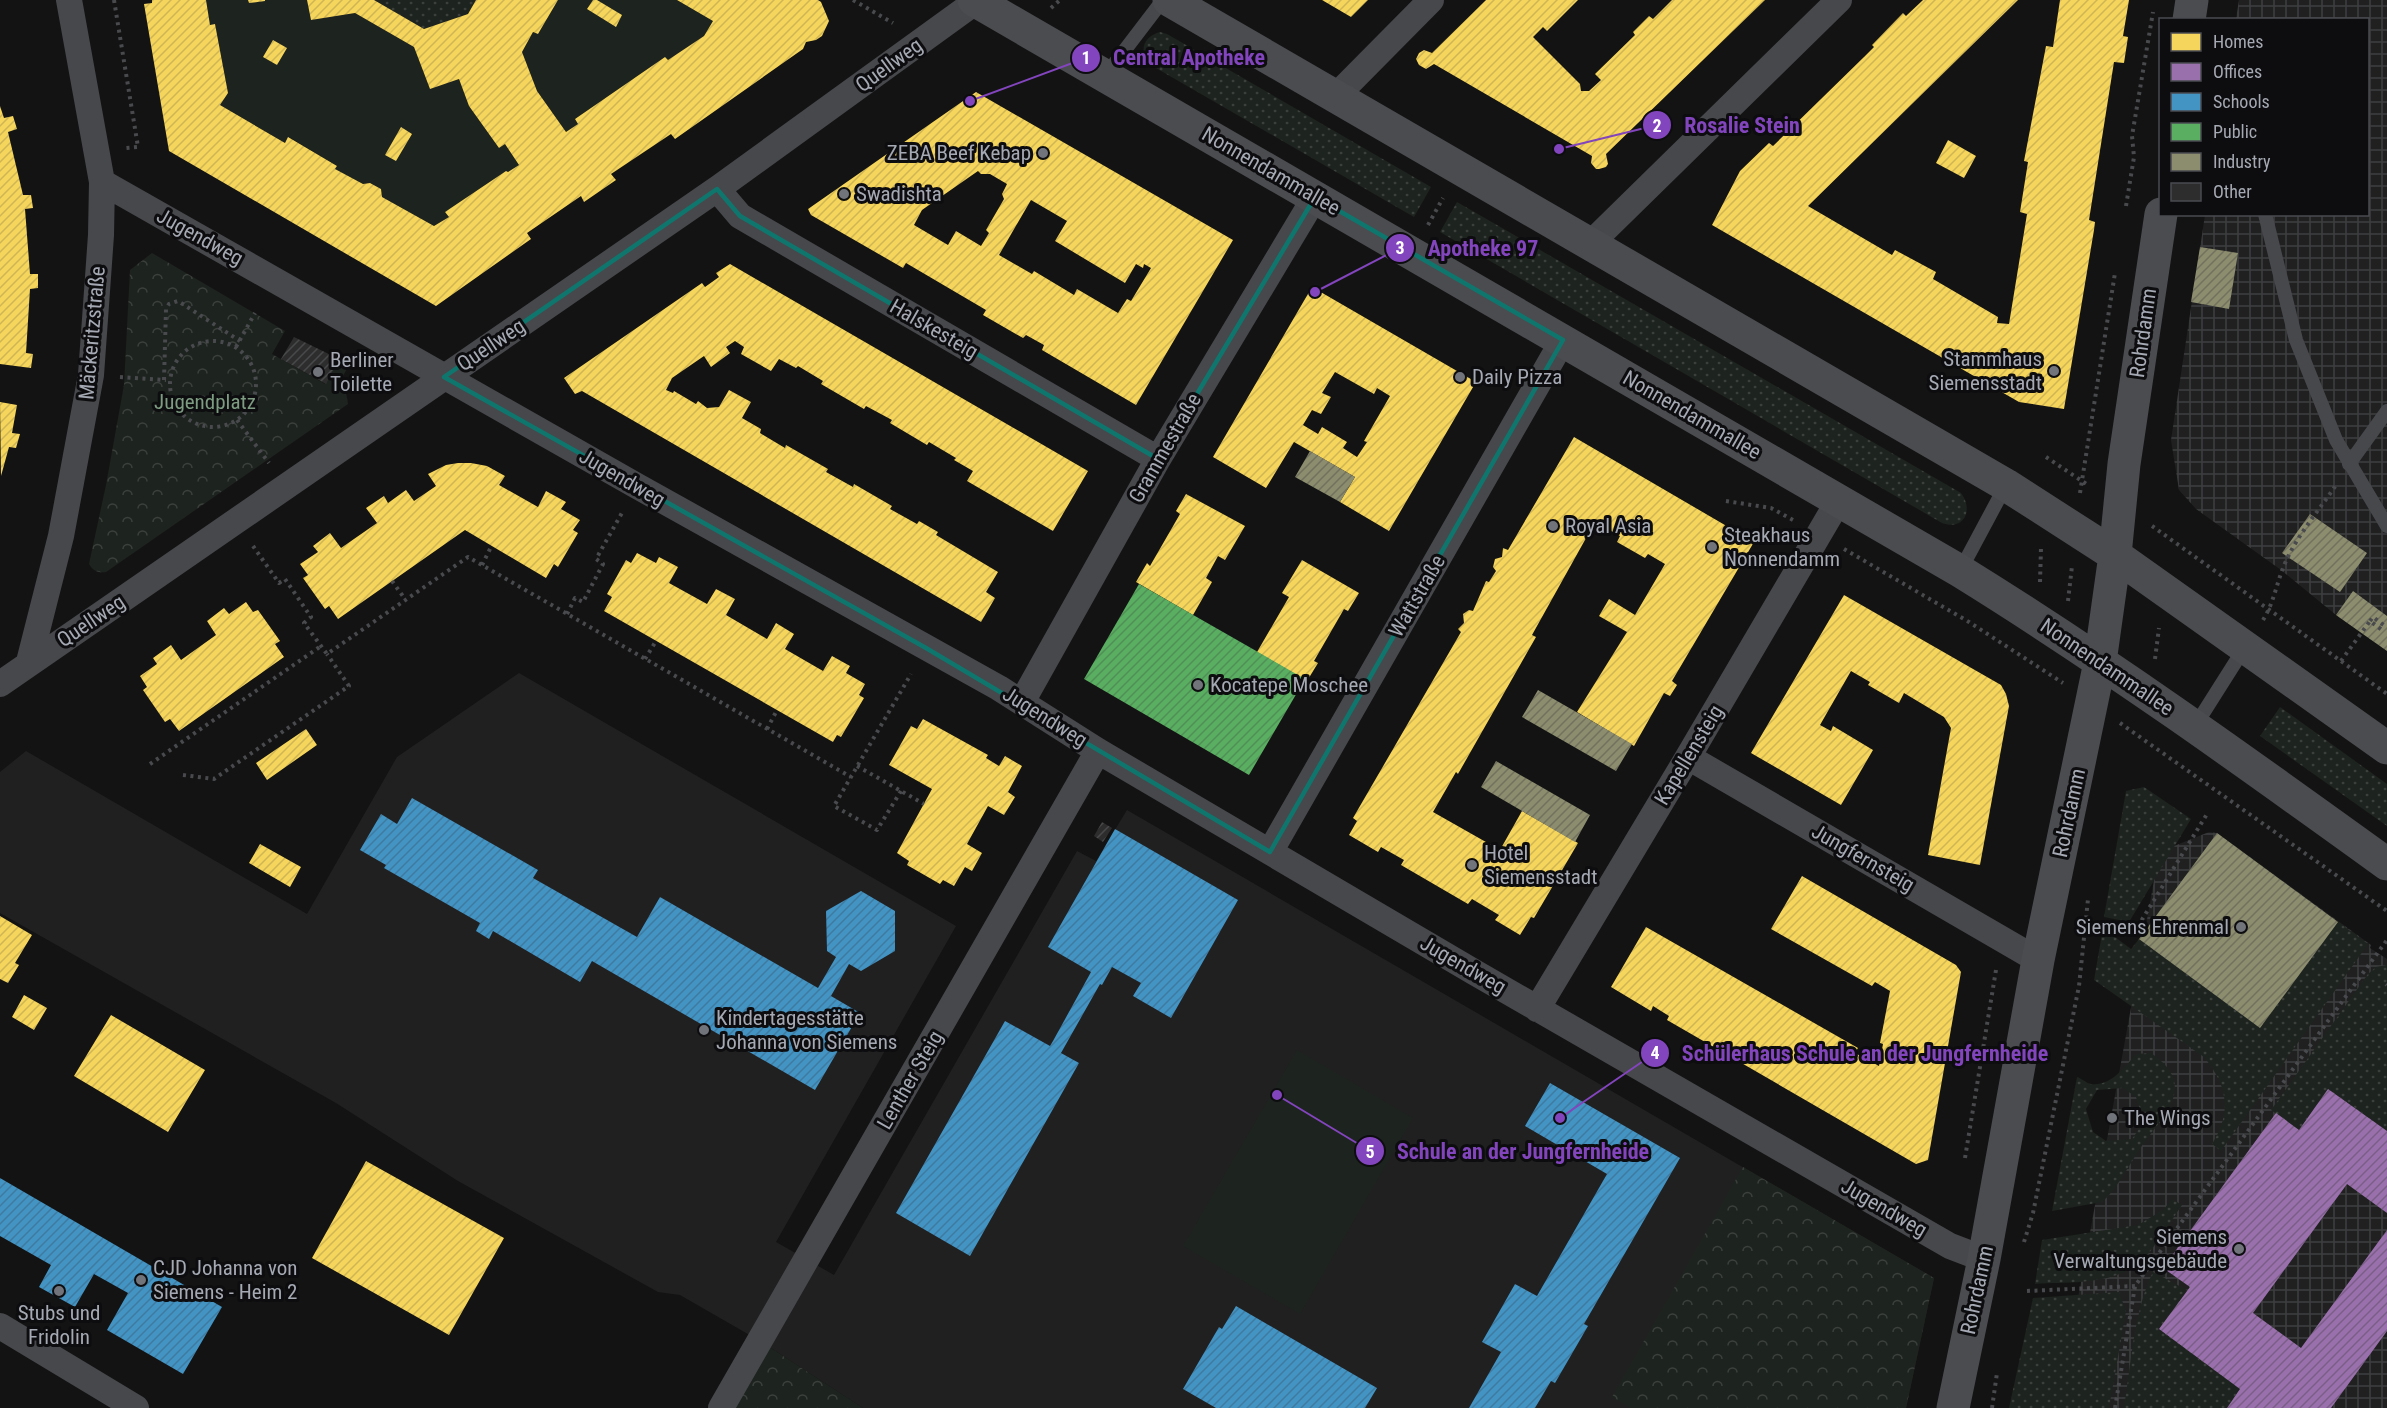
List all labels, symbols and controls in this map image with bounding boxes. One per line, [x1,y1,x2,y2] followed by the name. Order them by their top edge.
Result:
[2159,18,2369,216] legend
[2213,31,2263,52] text: Homes
[851,33,927,97] street label: Quellweg
[1071,38,1277,78] callout: Central Apotheke
[1113,45,1265,70] text: Central Apotheke
[1081,47,1091,68] text: 1
[2213,61,2262,82] text: Offices
[2213,91,2270,112] text: Schools
[1642,105,1811,145] callout: Rosalie Stein
[1684,113,1800,138] text: Rosalie Stein
[1652,115,1662,136] text: 2
[2213,121,2257,142] text: Public
[1198,122,1344,220] street label: Nonnendammallee
[887,141,1031,165] place label: ZEBA Beef Kebap
[1036,146,1050,160] marker: ZEBA Beef Kebap
[2213,151,2271,172] text: Industry
[2213,181,2252,202] text: Other
[856,182,942,206] place label: Swadishta
[837,187,851,201] marker: Swadishta
[153,203,247,271] street label: Jugendweg
[1385,228,1550,268] callout: Apotheke 97
[1428,236,1538,261] text: Apotheke 97
[1395,237,1405,258] text: 3
[74,265,110,401] street label: Mäckeritzstraße
[2125,287,2161,379] street label: Rohrdamm
[886,294,982,364] street label: Halskesteig
[453,314,529,376] street label: Quellweg
[1929,347,2042,395] place label: Stammhaus Siemensstadt
[330,348,394,396] place label: Berliner Toilette
[2047,364,2061,378] marker: Stammhaus Siemensstadt
[311,365,325,379] marker: Berliner Toilette
[1472,365,1562,389] place label: Daily Pizza
[1619,366,1765,464] street label: Nonnendammallee
[1453,370,1467,384] marker: Daily Pizza
[1124,389,1206,507] street label: Grammestraße
[154,390,256,414] park label: Jugendplatz
[575,444,669,512] street label: Jugendweg
[1565,514,1651,538] place label: Royal Asia
[1546,519,1560,533] marker: Royal Asia
[1724,523,1840,571] place label: Steakhaus Nonnendamm
[1705,540,1719,554] marker: Steakhaus Nonnendamm
[1384,551,1450,641] street label: Wattstraße
[53,590,129,652] street label: Quellweg
[2036,614,2178,720] street label: Nonnendammallee
[1210,673,1368,697] place label: Kocatepe Moschee
[1191,678,1205,692] marker: Kocatepe Moschee
[998,682,1092,752] street label: Jugendweg
[1650,701,1728,809] street label: Kapellensteig
[2048,766,2090,860] street label: Rohrdamm
[1807,819,1919,897] street label: Jungfernsteig
[1484,841,1597,889] place label: Hotel Siemensstadt
[1465,858,1479,872] marker: Hotel Siemensstadt
[2076,915,2229,939] place label: Siemens Ehrenmal
[2234,920,2248,934] marker: Siemens Ehrenmal
[1416,931,1510,999] street label: Jugendweg
[716,1006,897,1054] place label: Kindertagesstätte Johanna von Siemens
[697,1023,711,1037] marker: Kindertagesstätte Johanna von Siemens
[872,1027,948,1133] street label: Lenther Steig
[1640,1033,2060,1073] callout: Schülerhaus Schule an der Jungfernheide
[1682,1041,2048,1066] text: Schülerhaus Schule an der Jungfernheide
[1650,1042,1660,1063] text: 4
[2124,1106,2211,1130] place label: The Wings
[2105,1111,2119,1125] marker: The Wings
[1355,1131,1661,1171] callout: Schule an der Jungfernheide
[1397,1139,1649,1164] text: Schule an der Jungfernheide
[1365,1141,1375,1162] text: 5
[1837,1174,1931,1242] street label: Jugendweg
[2053,1225,2227,1273] place label: Siemens Verwaltungsgebäude
[2232,1242,2246,1256] marker: Siemens Verwaltungsgebäude
[1956,1243,1998,1337] street label: Rohrdamm
[153,1256,298,1304] place label: CJD Johanna von Siemens - Heim 2
[134,1273,148,1287] marker: CJD Johanna von Siemens - Heim 2
[52,1284,66,1298] marker: Stubs und Fridolin
[18,1301,100,1349] place label: Stubs und Fridolin

